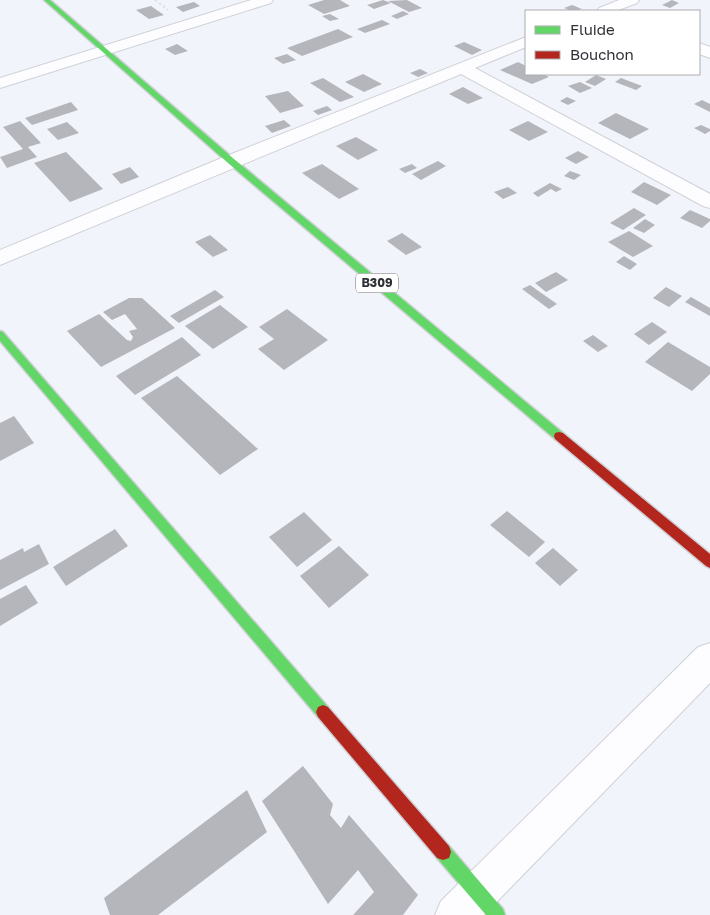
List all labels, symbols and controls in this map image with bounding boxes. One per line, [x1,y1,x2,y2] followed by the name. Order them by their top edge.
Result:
[525,10,700,75] legend
[570,20,615,38] text: Fluide
[570,45,634,63] text: Bouchon
[356,274,398,292] road number: B309

